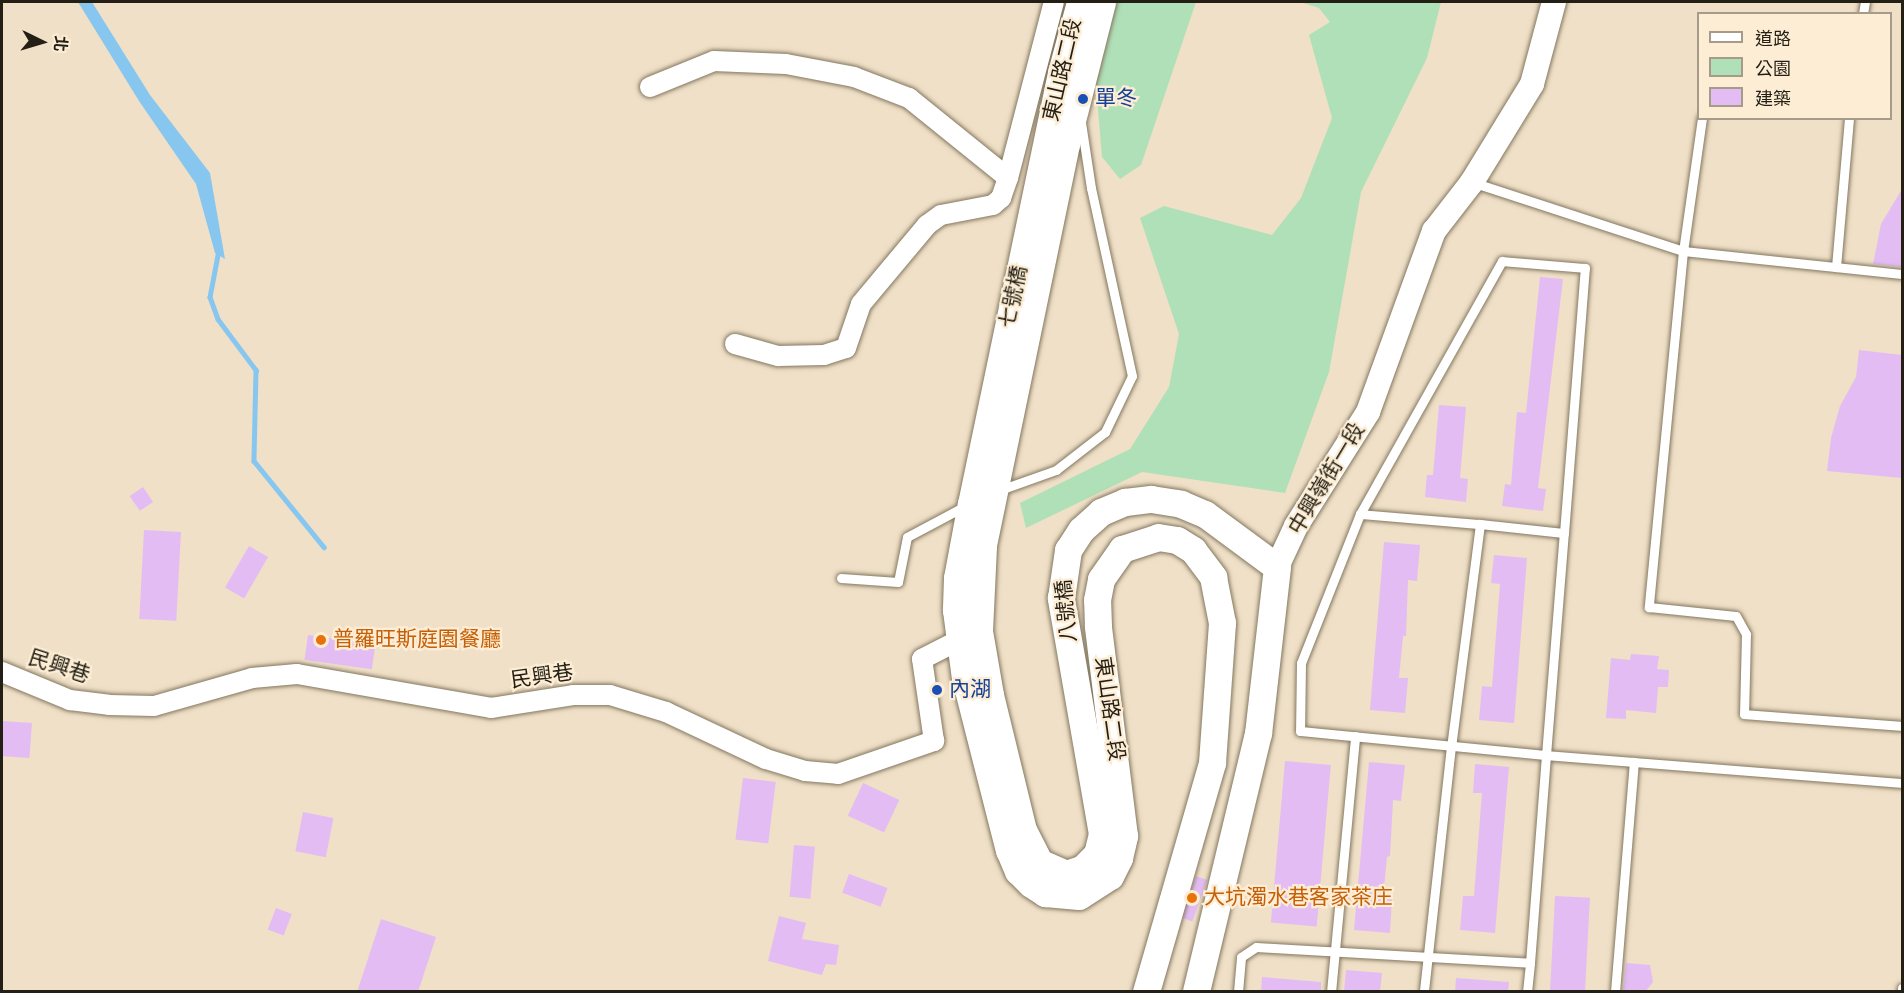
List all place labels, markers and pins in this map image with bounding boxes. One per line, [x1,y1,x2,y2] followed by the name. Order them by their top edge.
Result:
[1095,86,1137,112] place label: 單冬
[1076,92,1090,106] marker: 單冬
[333,627,501,653] place label: 普羅旺斯庭園餐廳
[314,633,328,647] marker: 普羅旺斯庭園餐廳
[949,677,991,703] place label: 內湖
[930,683,944,697] marker: 內湖
[1204,885,1393,911] place label: 大坑濁水巷客家茶庄
[1185,891,1199,905] marker: 大坑濁水巷客家茶庄

